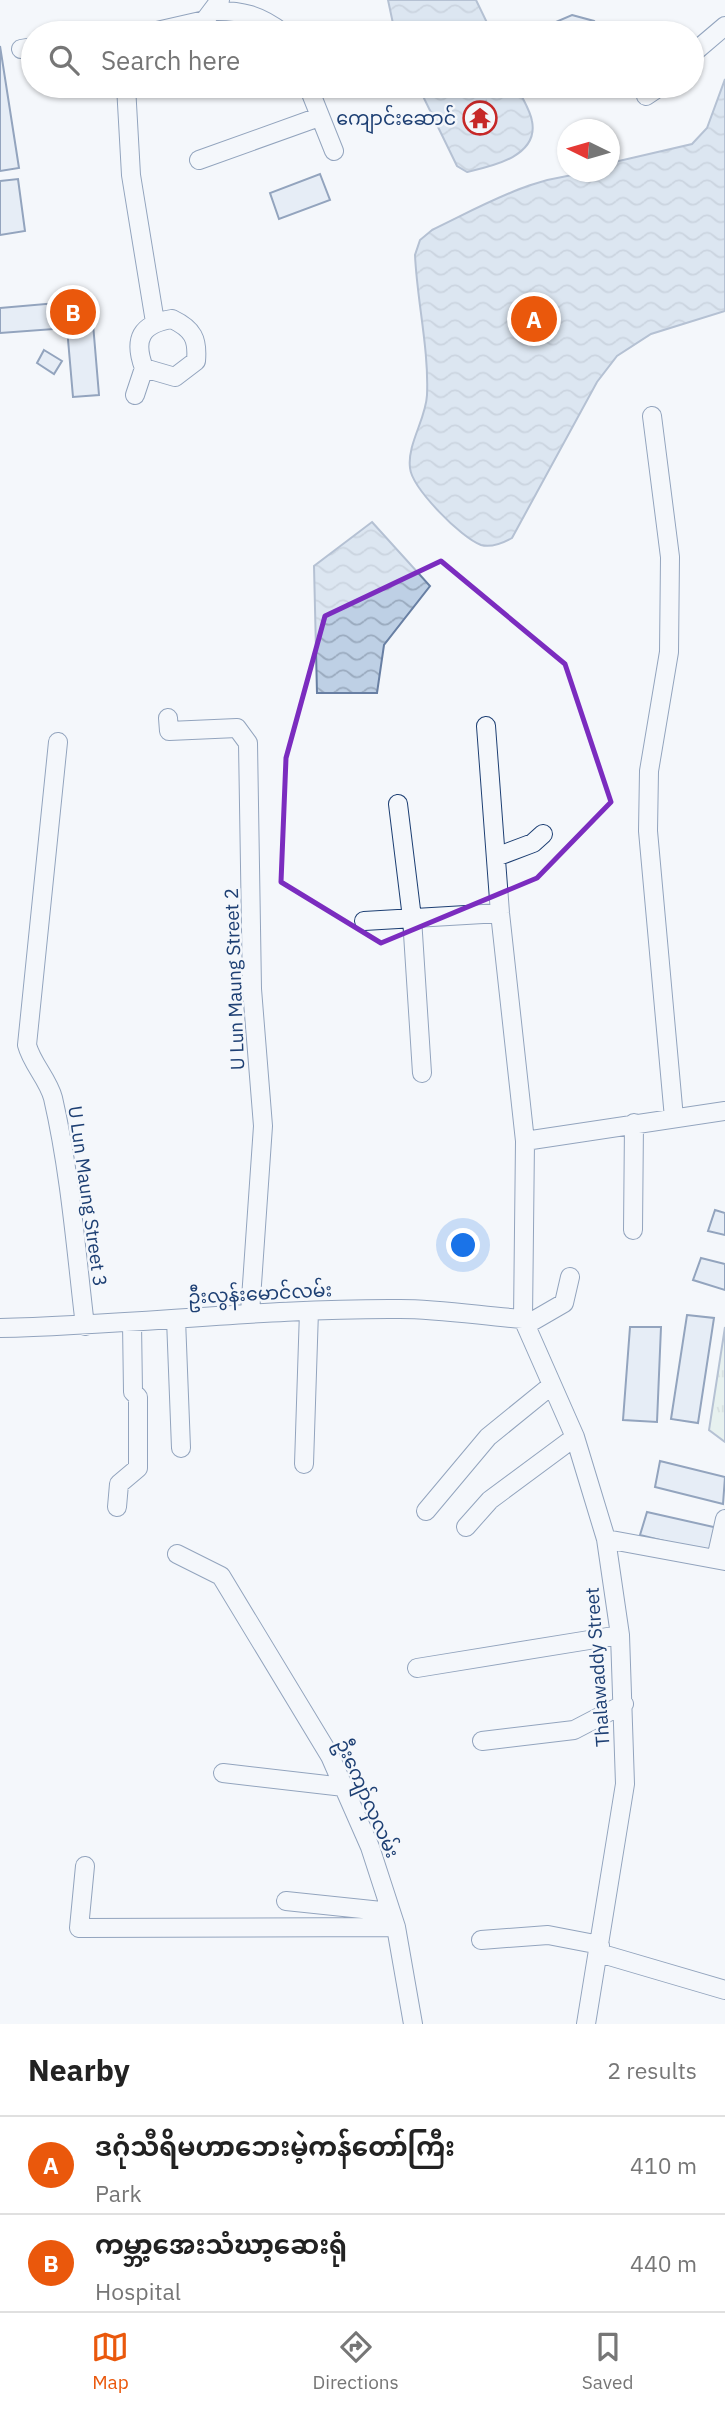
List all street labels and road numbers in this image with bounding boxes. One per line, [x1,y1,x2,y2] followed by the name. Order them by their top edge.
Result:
[219,887,249,1071] street label: U Lun Maung Street 2
[63,1104,113,1288] street label: U Lun Maung Street 3
[187,1275,333,1313] street label: ဦးလွန်းမောင်လမ်း
[579,1586,615,1748] street label: Thalawaddy Street
[326,1734,407,1863] street label: ဦးကျော်လှလမ်း

